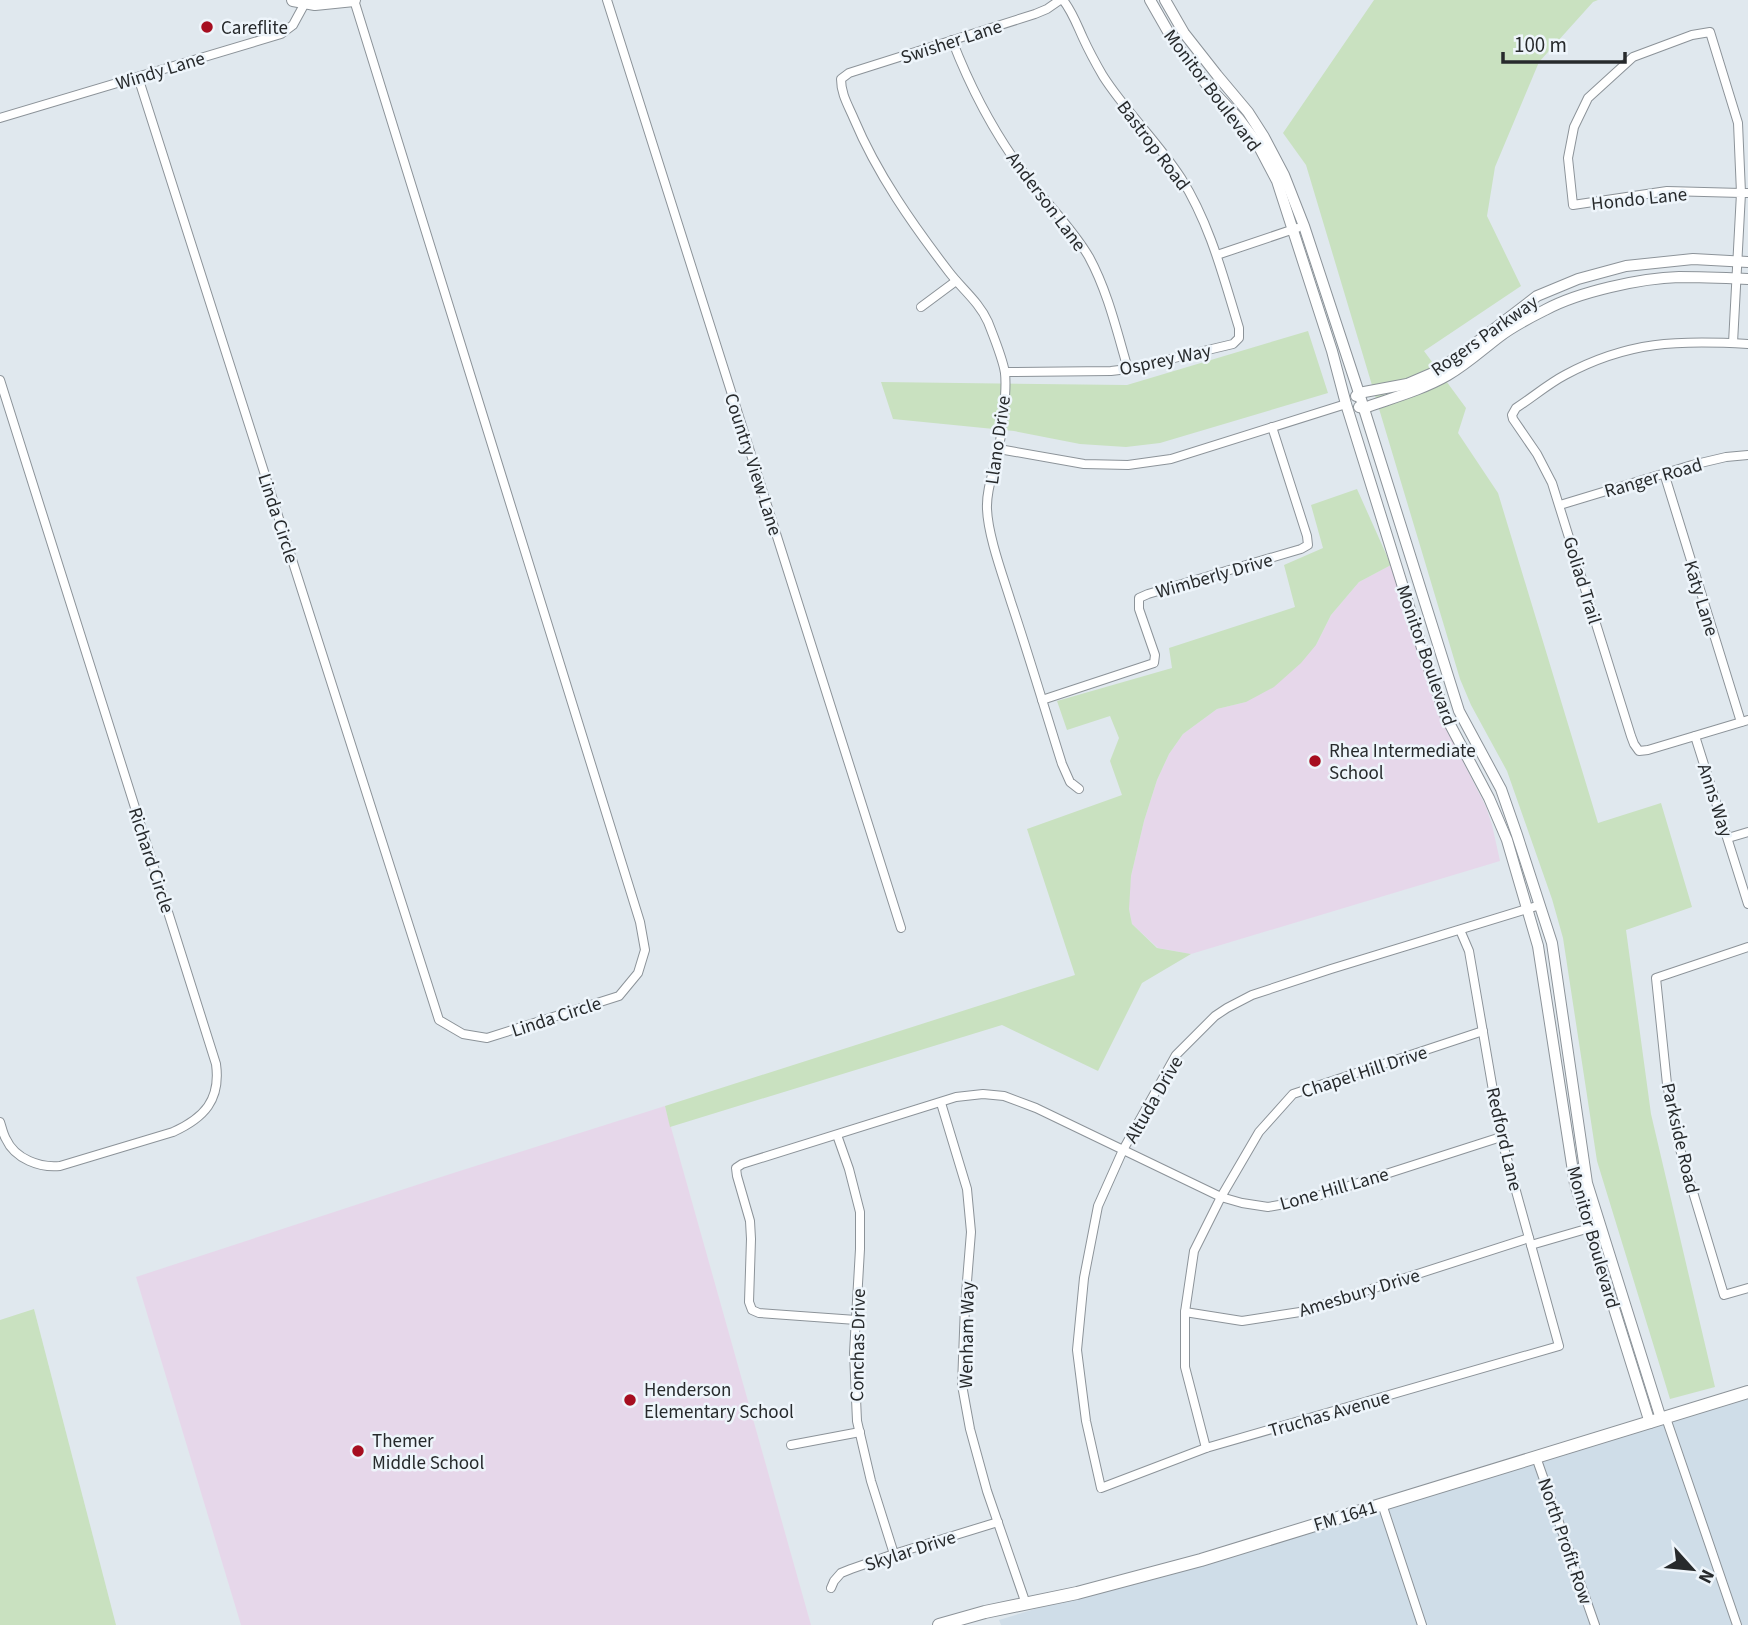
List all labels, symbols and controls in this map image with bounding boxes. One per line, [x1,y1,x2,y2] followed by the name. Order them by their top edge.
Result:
[897,13,1006,72] street label: Swisher Lane
[221,15,288,42] place label: Careflite
[199,19,215,35] marker: Careflite
[1503,21,1626,65] scale bar
[1157,24,1267,158] street label: Monitor Boulevard
[1514,30,1567,60] text: 100 m
[113,45,208,98] street label: Windy Lane
[1110,95,1196,197] street label: Bastrop Road
[999,147,1092,257] street label: Anderson Lane
[1590,181,1688,218] street label: Hondo Lane
[1426,289,1544,383] street label: Rogers Parkway
[1117,338,1214,383] street label: Osprey Way
[717,390,788,539] street label: Country View Lane
[979,394,1018,486] street label: Llano Drive
[1601,452,1705,505] street label: Ranger Road
[250,470,305,567] street label: Linda Circle
[1555,533,1608,628] street label: Goliad Trail
[1153,547,1276,606] street label: Wimberly Drive
[1676,557,1725,640] street label: Katy Lane
[1389,581,1462,729] street label: Monitor Boulevard
[1329,738,1476,787] place label: Rhea Intermediate School
[1307,753,1323,769] marker: Rhea Intermediate School
[1690,760,1739,841] street label: Anns Way
[121,804,180,917] street label: Richard Circle
[508,990,605,1045] street label: Linda Circle
[1298,1039,1431,1106] street label: Chapel Hill Drive
[1118,1051,1190,1149] street label: Altuda Drive
[1654,1080,1705,1196] street label: Parkside Road
[1479,1085,1529,1194] street label: Redford Lane
[1277,1161,1392,1218] street label: Lone Hill Lane
[1559,1163,1626,1312] street label: Monitor Boulevard
[1296,1262,1423,1325] street label: Amesbury Drive
[953,1281,982,1389] street label: Wenham Way
[844,1288,873,1402] street label: Conchas Drive
[644,1377,794,1426] place label: Henderson Elementary School
[1266,1384,1393,1445] street label: Truchas Avenue
[622,1392,638,1408] marker: Henderson Elementary School
[372,1428,484,1477] place label: Themer Middle School
[350,1443,366,1459] marker: Themer Middle School
[1530,1475,1599,1609] street label: North Profit Row
[1311,1494,1380,1539] street label: FM 1641
[861,1524,960,1579] street label: Skylar Drive
[1657,1534,1727,1604] north arrow
[1691,1564,1721,1588] text: N

